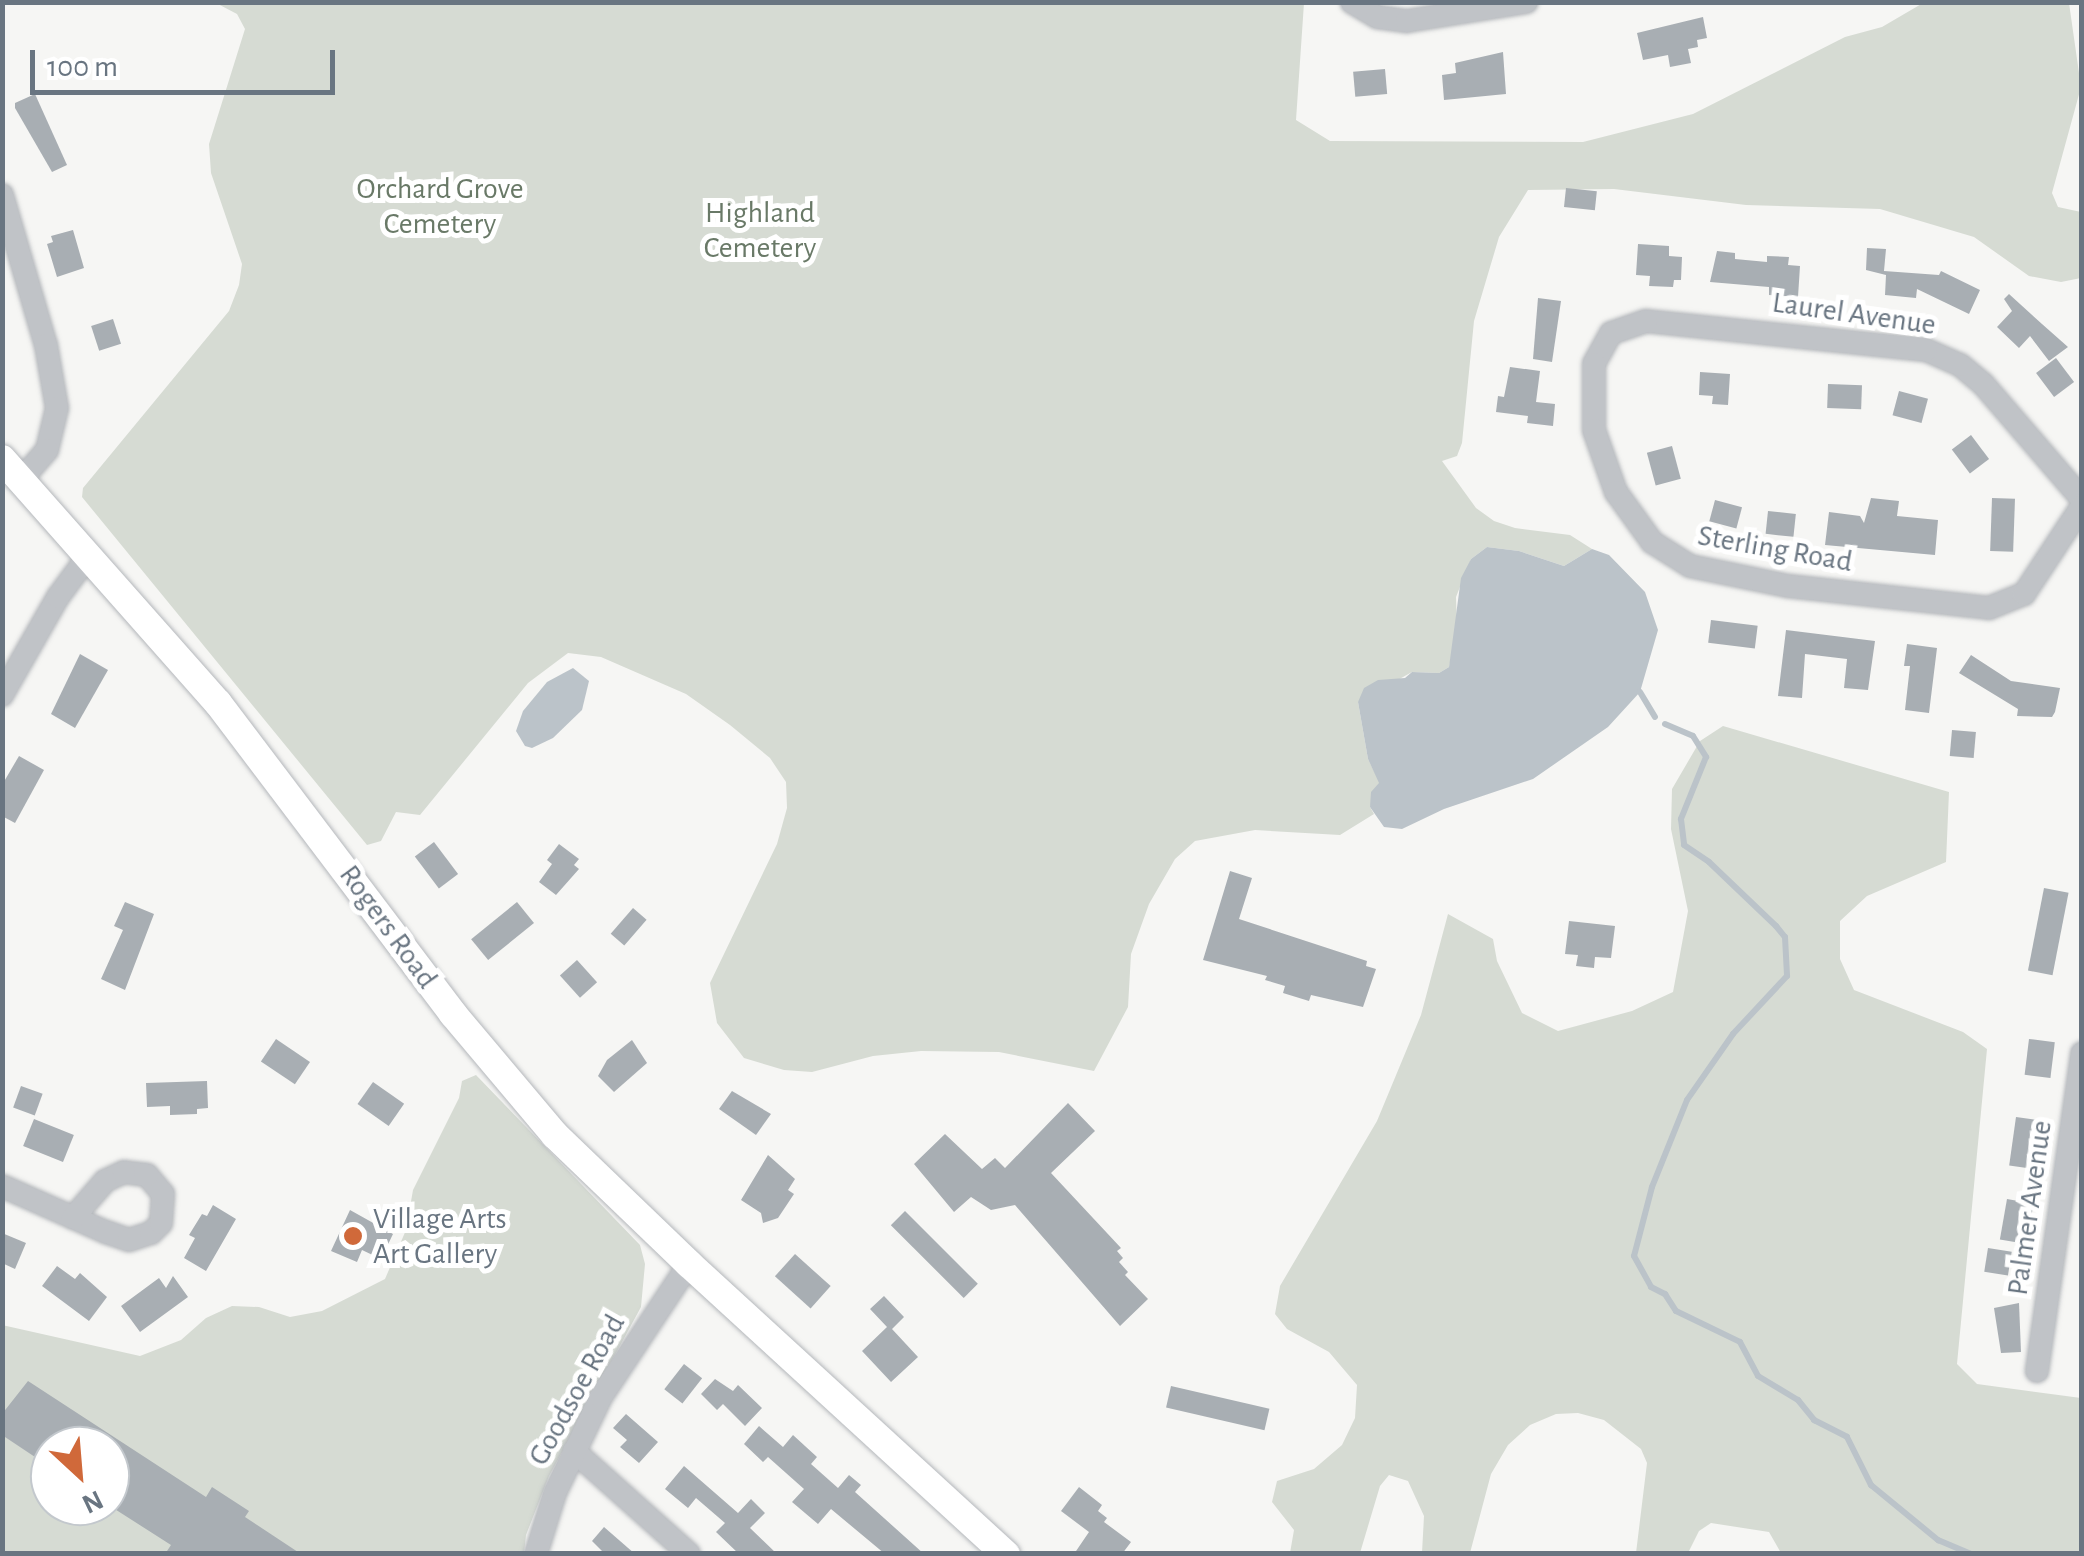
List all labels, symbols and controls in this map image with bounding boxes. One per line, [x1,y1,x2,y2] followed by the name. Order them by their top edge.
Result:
[35,30,340,92] scale bar
[47,52,118,82] text: 100 m
[356,171,524,242] park label: Orchard Grove Cemetery
[704,195,816,266] park label: Highland Cemetery
[1770,285,1938,343] street label: Laurel Avenue
[1695,518,1855,580] street label: Sterling Road
[331,858,445,996] street label: Rogers Road
[2000,1118,2060,1298] street label: Palmer Avenue
[373,1201,507,1272] place label: Village Arts Art Gallery
[342,1225,364,1247] marker: Village Arts Art Gallery
[521,1308,633,1472] street label: Goodsoe Road
[30,1426,130,1526] north arrow
[77,1484,107,1518] text: N

